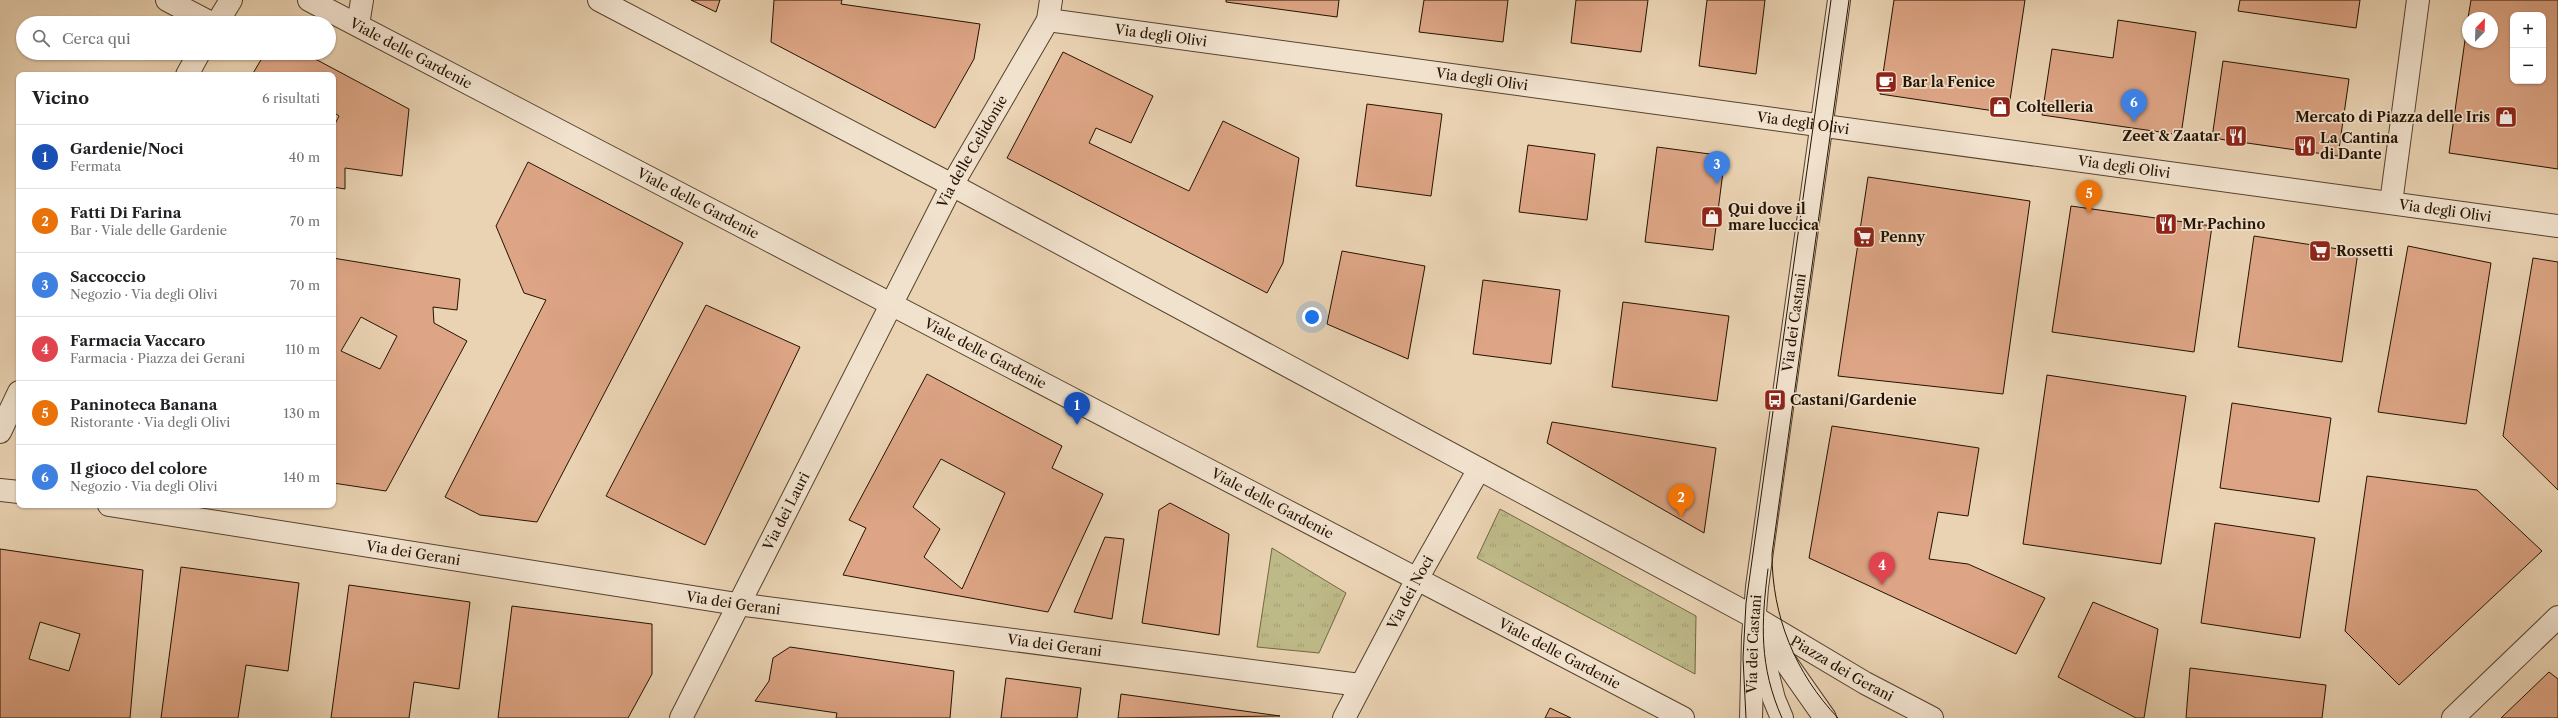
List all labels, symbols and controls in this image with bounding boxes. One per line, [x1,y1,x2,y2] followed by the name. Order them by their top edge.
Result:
[2462,12,2498,48] north arrow
[2510,12,2546,84] map controls
[2510,12,2546,48] button: +
[346,13,475,93] street label: Viale delle Gardenie
[16,16,336,60] search box
[1113,20,1208,51] street label: Via degli Olivi
[30,27,52,49] icon: search
[62,29,131,48] text: Cerca qui
[2510,48,2546,84] button: −
[1434,64,1529,94] street label: Via degli Olivi
[1873,69,1899,95] cafe icon: Bar la Fenice
[1902,73,1995,91] place label: Bar la Fenice
[32,88,89,108] text: Vicino
[2121,89,2147,122] pin: 6
[262,90,320,106] text: 6 risultati
[933,92,1011,212] street label: Via delle Celidonie
[1987,94,2013,120] shop icon: Coltelleria
[2016,98,2094,116] place label: Coltelleria
[2493,104,2519,130] shop icon: Mercato di Piazza delle Iris
[1755,108,1850,138] street label: Via degli Olivi
[2295,108,2490,126] place label: Mercato di Piazza delle Iris
[2223,123,2249,149] restaurant icon: Zeet & Zaatar
[2122,127,2220,145] place label: Zeet & Zaatar
[2320,129,2399,163] place label: La Cantina di Dante
[2292,133,2318,159] restaurant icon: La Cantina di Dante
[70,139,184,158] text: Gardenie/Noci
[42,149,48,165] text: 1
[289,149,320,165] text: 40 m
[1704,151,1730,184] pin: 3
[2076,151,2171,182] street label: Via degli Olivi
[70,158,121,174] text: Fermata
[633,164,762,243] street label: Viale delle Gardenie
[2076,180,2102,213] pin: 5
[2397,195,2492,226] street label: Via degli Olivi
[1728,200,1820,234] place label: Qui dove il mare luccica
[70,203,181,222] text: Fatti Di Farina
[1699,204,1725,230] shop icon: Qui dove il mare luccica
[2153,211,2179,237] restaurant icon: Mr Pachino
[41,213,49,229] text: 2
[290,213,320,229] text: 70 m
[2182,215,2265,233] place label: Mr Pachino
[70,222,227,238] text: Bar · Viale delle Gardenie
[1851,224,1877,250] supermarket icon: Penny
[1880,228,1925,246] place label: Penny
[2307,238,2333,264] supermarket icon: Rossetti
[2336,242,2393,260] place label: Rossetti
[70,267,146,286] text: Saccoccio
[1778,272,1810,374] street label: Via dei Castani
[41,277,49,293] text: 3
[290,277,320,293] text: 70 m
[70,286,217,302] text: Negozio · Via degli Olivi
[1302,307,1322,327] your location
[920,314,1050,393] street label: Viale delle Gardenie
[70,331,205,350] text: Farmacia Vaccaro
[41,341,49,357] text: 4
[285,341,320,357] text: 110 m
[70,350,245,366] text: Farmacia · Piazza dei Gerani
[1762,387,1788,413] bus stop icon: Castani/Gardenie
[1790,391,1917,409] place label: Castani/Gardenie
[1064,392,1090,425] pin: 1
[70,395,217,414] text: Paninoteca Banana
[41,405,49,421] text: 5
[284,405,320,421] text: 130 m
[70,414,230,430] text: Ristorante · Via degli Olivi
[70,459,207,478] text: Il gioco del colore
[1207,464,1337,543] street label: Viale delle Gardenie
[41,469,49,485] text: 6
[283,469,320,485] text: 140 m
[758,469,813,554] street label: Via dei Lauri
[70,478,217,494] text: Negozio · Via degli Olivi
[1668,484,1694,517] pin: 2
[364,537,462,569] street label: Via dei Gerani
[1383,552,1437,633] street label: Via dei Noci
[1869,552,1895,585] pin: 4
[684,587,782,619] street label: Via dei Gerani
[1743,594,1765,695] street label: Via dei Castani
[1494,614,1624,693] street label: Viale delle Gardenie
[1005,630,1103,660] street label: Via dei Gerani
[1787,632,1897,705] street label: Piazza dei Gerani

